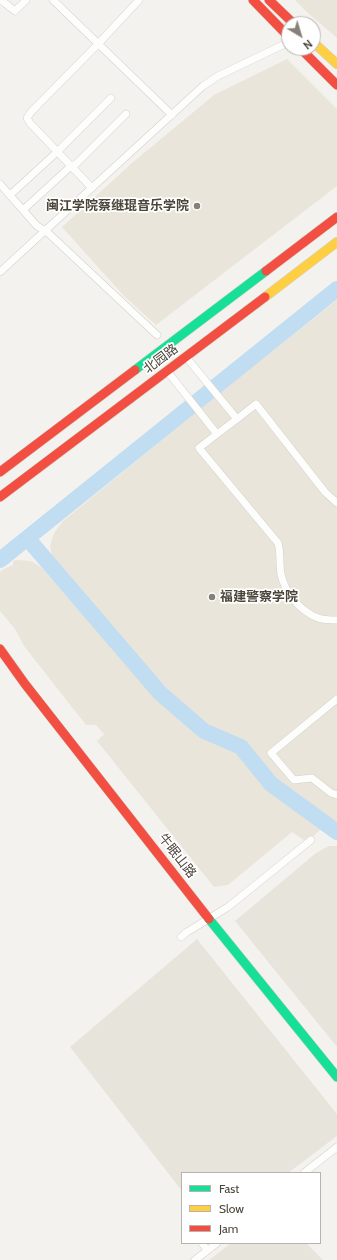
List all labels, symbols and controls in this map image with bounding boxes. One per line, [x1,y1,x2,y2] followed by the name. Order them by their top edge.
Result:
[281,16,321,56] north arrow
[300,37,315,53] text: N
[46,198,189,214] place label: 闽江学院蔡继琨音乐学院
[192,201,202,211] marker: 闽江学院蔡继琨音乐学院
[141,341,181,377] street label: 北园路
[220,589,298,605] place label: 福建警察学院
[207,592,217,602] marker: 福建警察学院
[155,831,199,881] street label: 牛眠山路
[181,1172,321,1244] legend
[219,1181,239,1196] text: Fast
[219,1201,244,1216] text: Slow
[219,1221,238,1236] text: Jam

